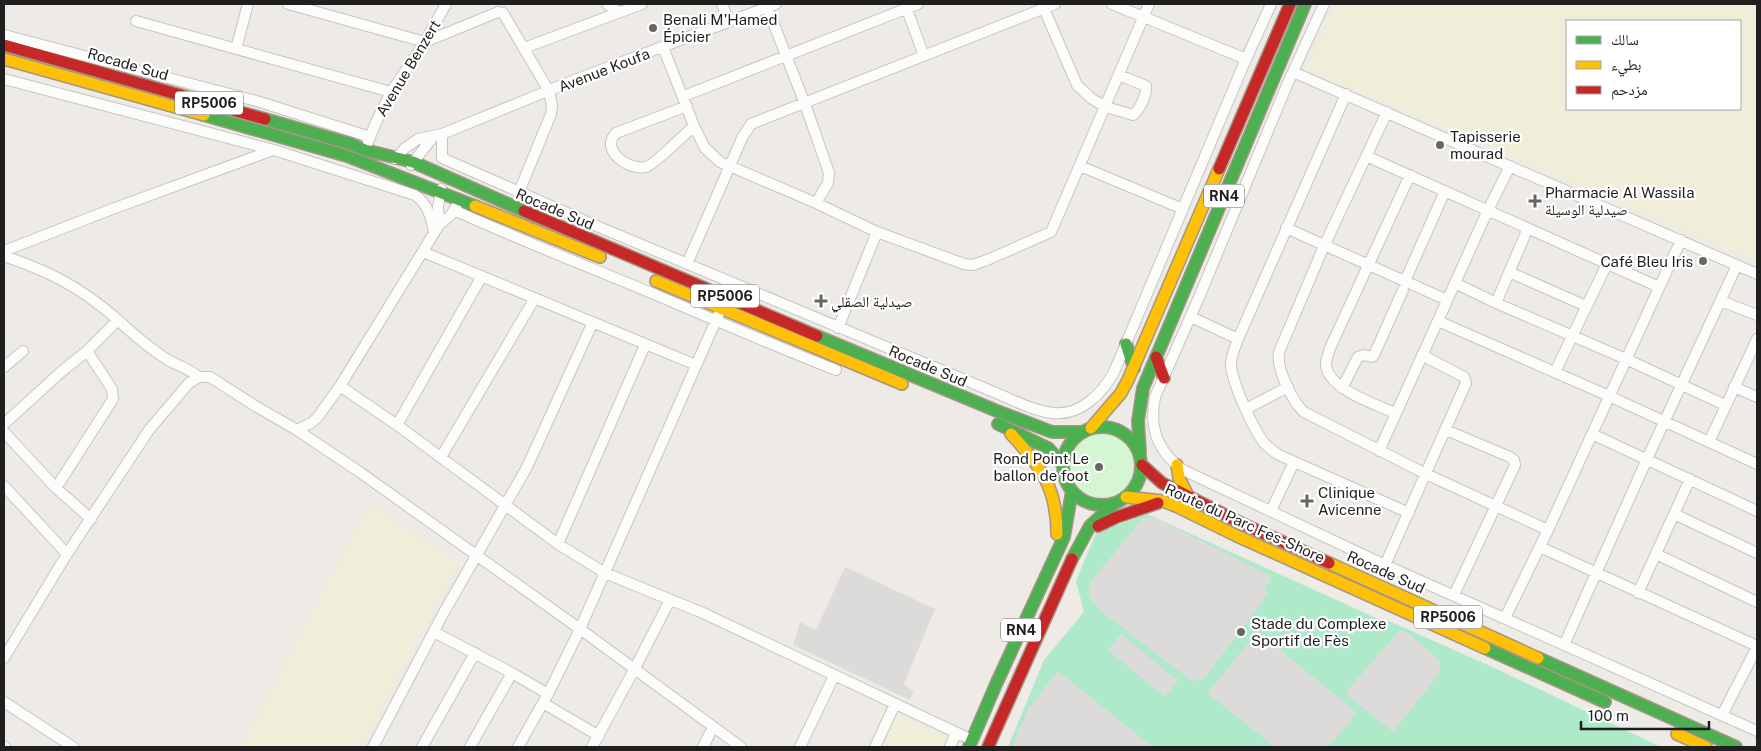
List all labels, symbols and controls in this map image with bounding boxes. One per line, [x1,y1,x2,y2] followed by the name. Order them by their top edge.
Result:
[663,11,778,45] place label: Benali M'Hamed Épicier
[373,17,444,119] street label: Avenue Benzert
[1566,20,1741,110] legend
[647,22,659,34] marker: Benali M'Hamed Épicier
[1611,31,1639,48] text: سالك
[86,44,170,84] street label: Rocade Sud
[556,45,652,95] street label: Avenue Koufa
[1611,56,1641,77] text: بطيء
[1611,81,1648,100] text: مزدحم
[175,92,243,115] road number: RP5006
[1450,128,1521,162] place label: Tapisserie mourad
[1434,139,1446,151] marker: Tapisserie mourad
[1545,184,1694,219] place label: Pharmacie Al Wassila صيدلية الوسيلة
[513,185,597,233] street label: Rocade Sud
[1204,185,1244,208] road number: RN4
[1529,195,1541,207] marker: Pharmacie Al Wassila صيدلية الوسيلة
[1600,253,1693,270] place label: Café Bleu Iris
[1697,255,1709,267] marker: Café Bleu Iris
[691,284,759,308] road number: RP5006
[831,293,913,313] place label: صيدلية الصقلي
[815,295,827,307] marker: صيدلية الصقلي
[886,342,970,390] street label: Rocade Sud
[993,450,1089,484] place label: Rond Point Le ballon de foot
[1093,461,1105,473] marker: Rond Point Le ballon de foot
[1163,480,1327,566] street label: Route du Parc Fes-Shore
[1318,484,1381,518] place label: Clinique Avicenne
[1300,494,1314,508] marker: Clinique Avicenne
[1344,547,1428,597] street label: Rocade Sud
[1414,606,1482,628] road number: RP5006
[1251,615,1386,649] place label: Stade du Complexe Sportif de Fès
[1001,618,1041,642] road number: RN4
[1235,626,1247,638] marker: Stade du Complexe Sportif de Fès
[1581,698,1708,730] scale bar
[1588,707,1629,724] text: 100 m

